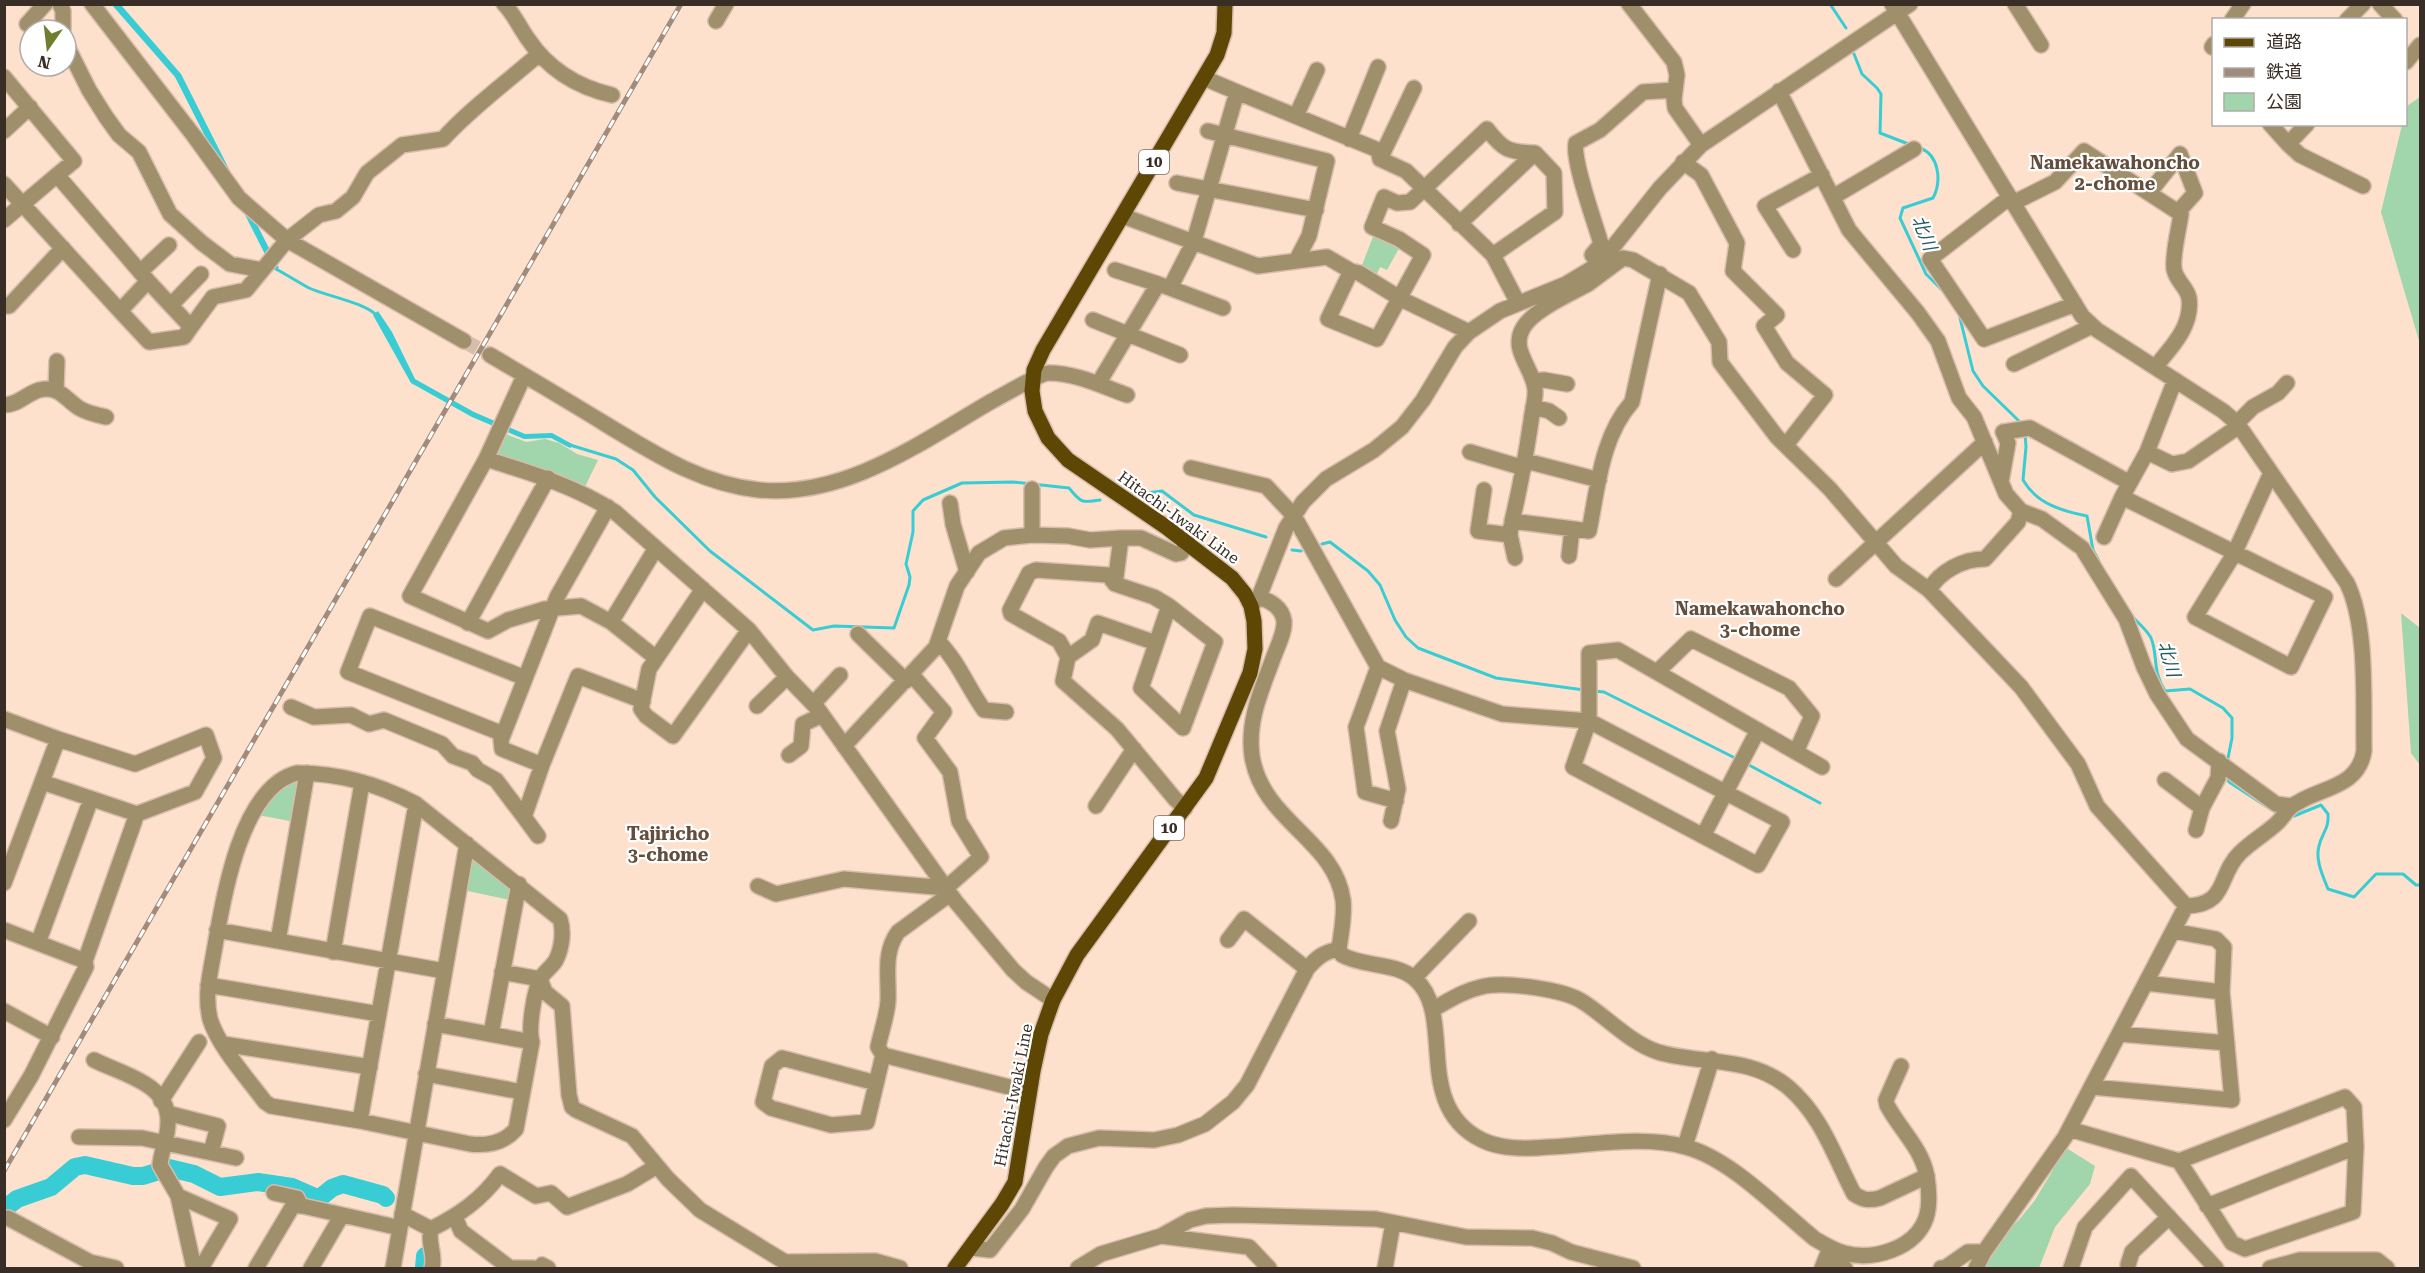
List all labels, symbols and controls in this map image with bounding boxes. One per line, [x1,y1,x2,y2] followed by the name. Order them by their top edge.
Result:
[18,18,78,78] north arrow
[2212,18,2407,126] legend
[2266,31,2302,52] text: 道路
[36,51,53,73] text: N
[2266,61,2302,82] text: 鉄道
[2266,91,2302,112] text: 公園
[1139,150,1169,174] road number: 10
[2030,152,2200,194] district label: Namekawahoncho 2-chome
[1908,212,1942,255] water label: 北川
[1114,467,1243,568] street label: Hitachi-Iwaki Line
[1675,598,1845,640] district label: Namekawahoncho 3-chome
[2154,639,2185,681] water label: 北川
[1154,816,1184,840] road number: 10
[627,823,710,865] district label: Tajiricho 3-chome
[990,1022,1037,1168] street label: Hitachi-Iwaki Line

